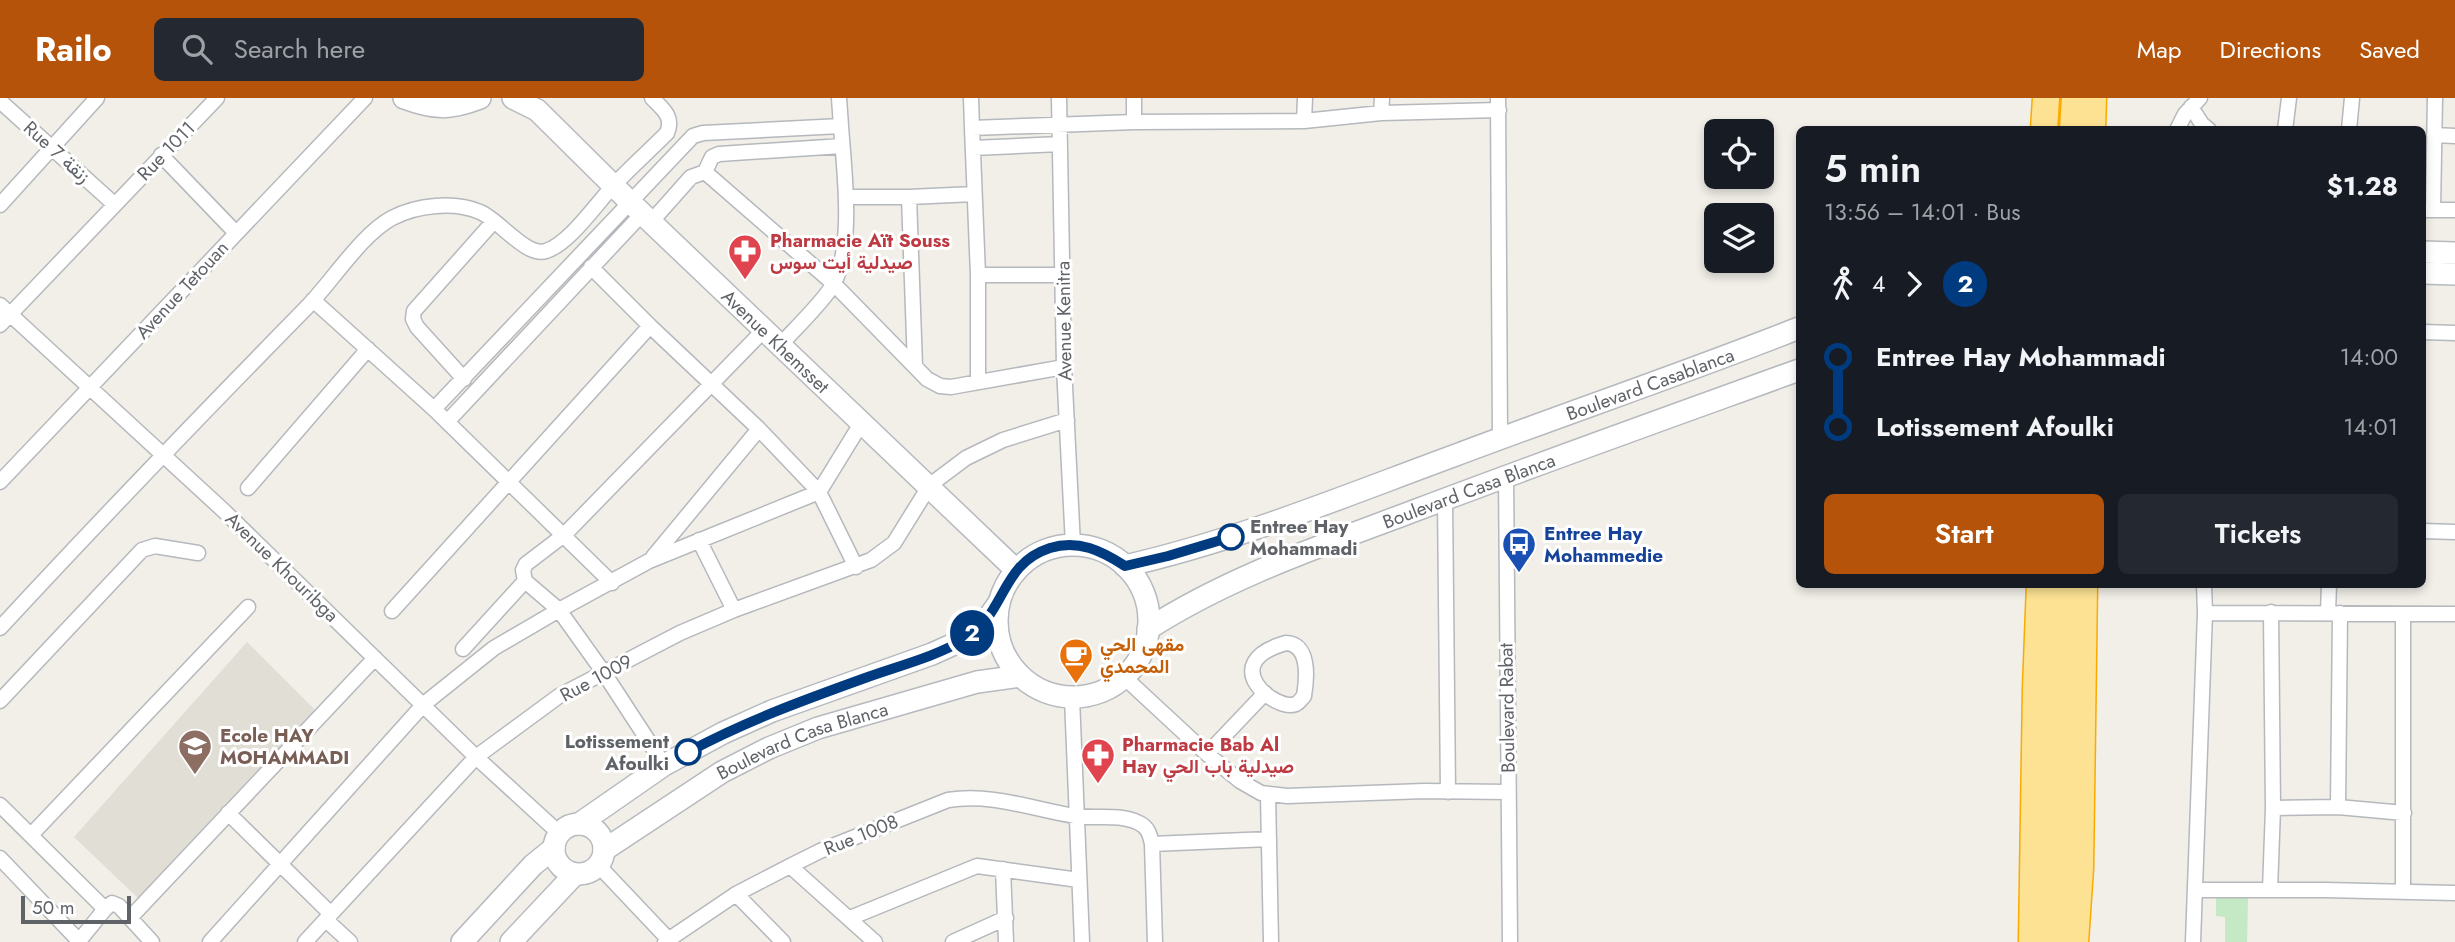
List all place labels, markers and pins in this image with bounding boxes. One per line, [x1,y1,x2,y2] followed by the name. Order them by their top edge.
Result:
[770,227,950,276] place label: Pharmacie Aït Souss صيدلية أيت سوس
[726,232,764,281] pharmacy icon: Pharmacie Aït Souss صيدلية أيت سوس
[1250,513,1358,562] place label: Entree Hay Mohammadi
[1544,520,1663,569] place label: Entree Hay Mohammedie
[1218,524,1244,550] marker: Entree Hay Mohammadi
[1500,525,1538,574] bus stop icon: Entree Hay Mohammedie
[1100,631,1184,683] place label: مقهى الحي المحمدي
[1057,636,1095,685] cafe icon: مقهى الحي المحمدي
[220,722,349,771] place label: Ecole HAY MOHAMMADI
[176,727,214,776] school or university icon: Ecole HAY MOHAMMADI
[565,728,669,777] place label: Lotissement Afoulki
[1122,731,1294,783] place label: Pharmacie Bab Al Hay صيدلية باب الحي
[1079,736,1117,785] pharmacy icon: Pharmacie Bab Al Hay صيدلية باب الحي
[675,739,701,765] marker: Lotissement Afoulki

